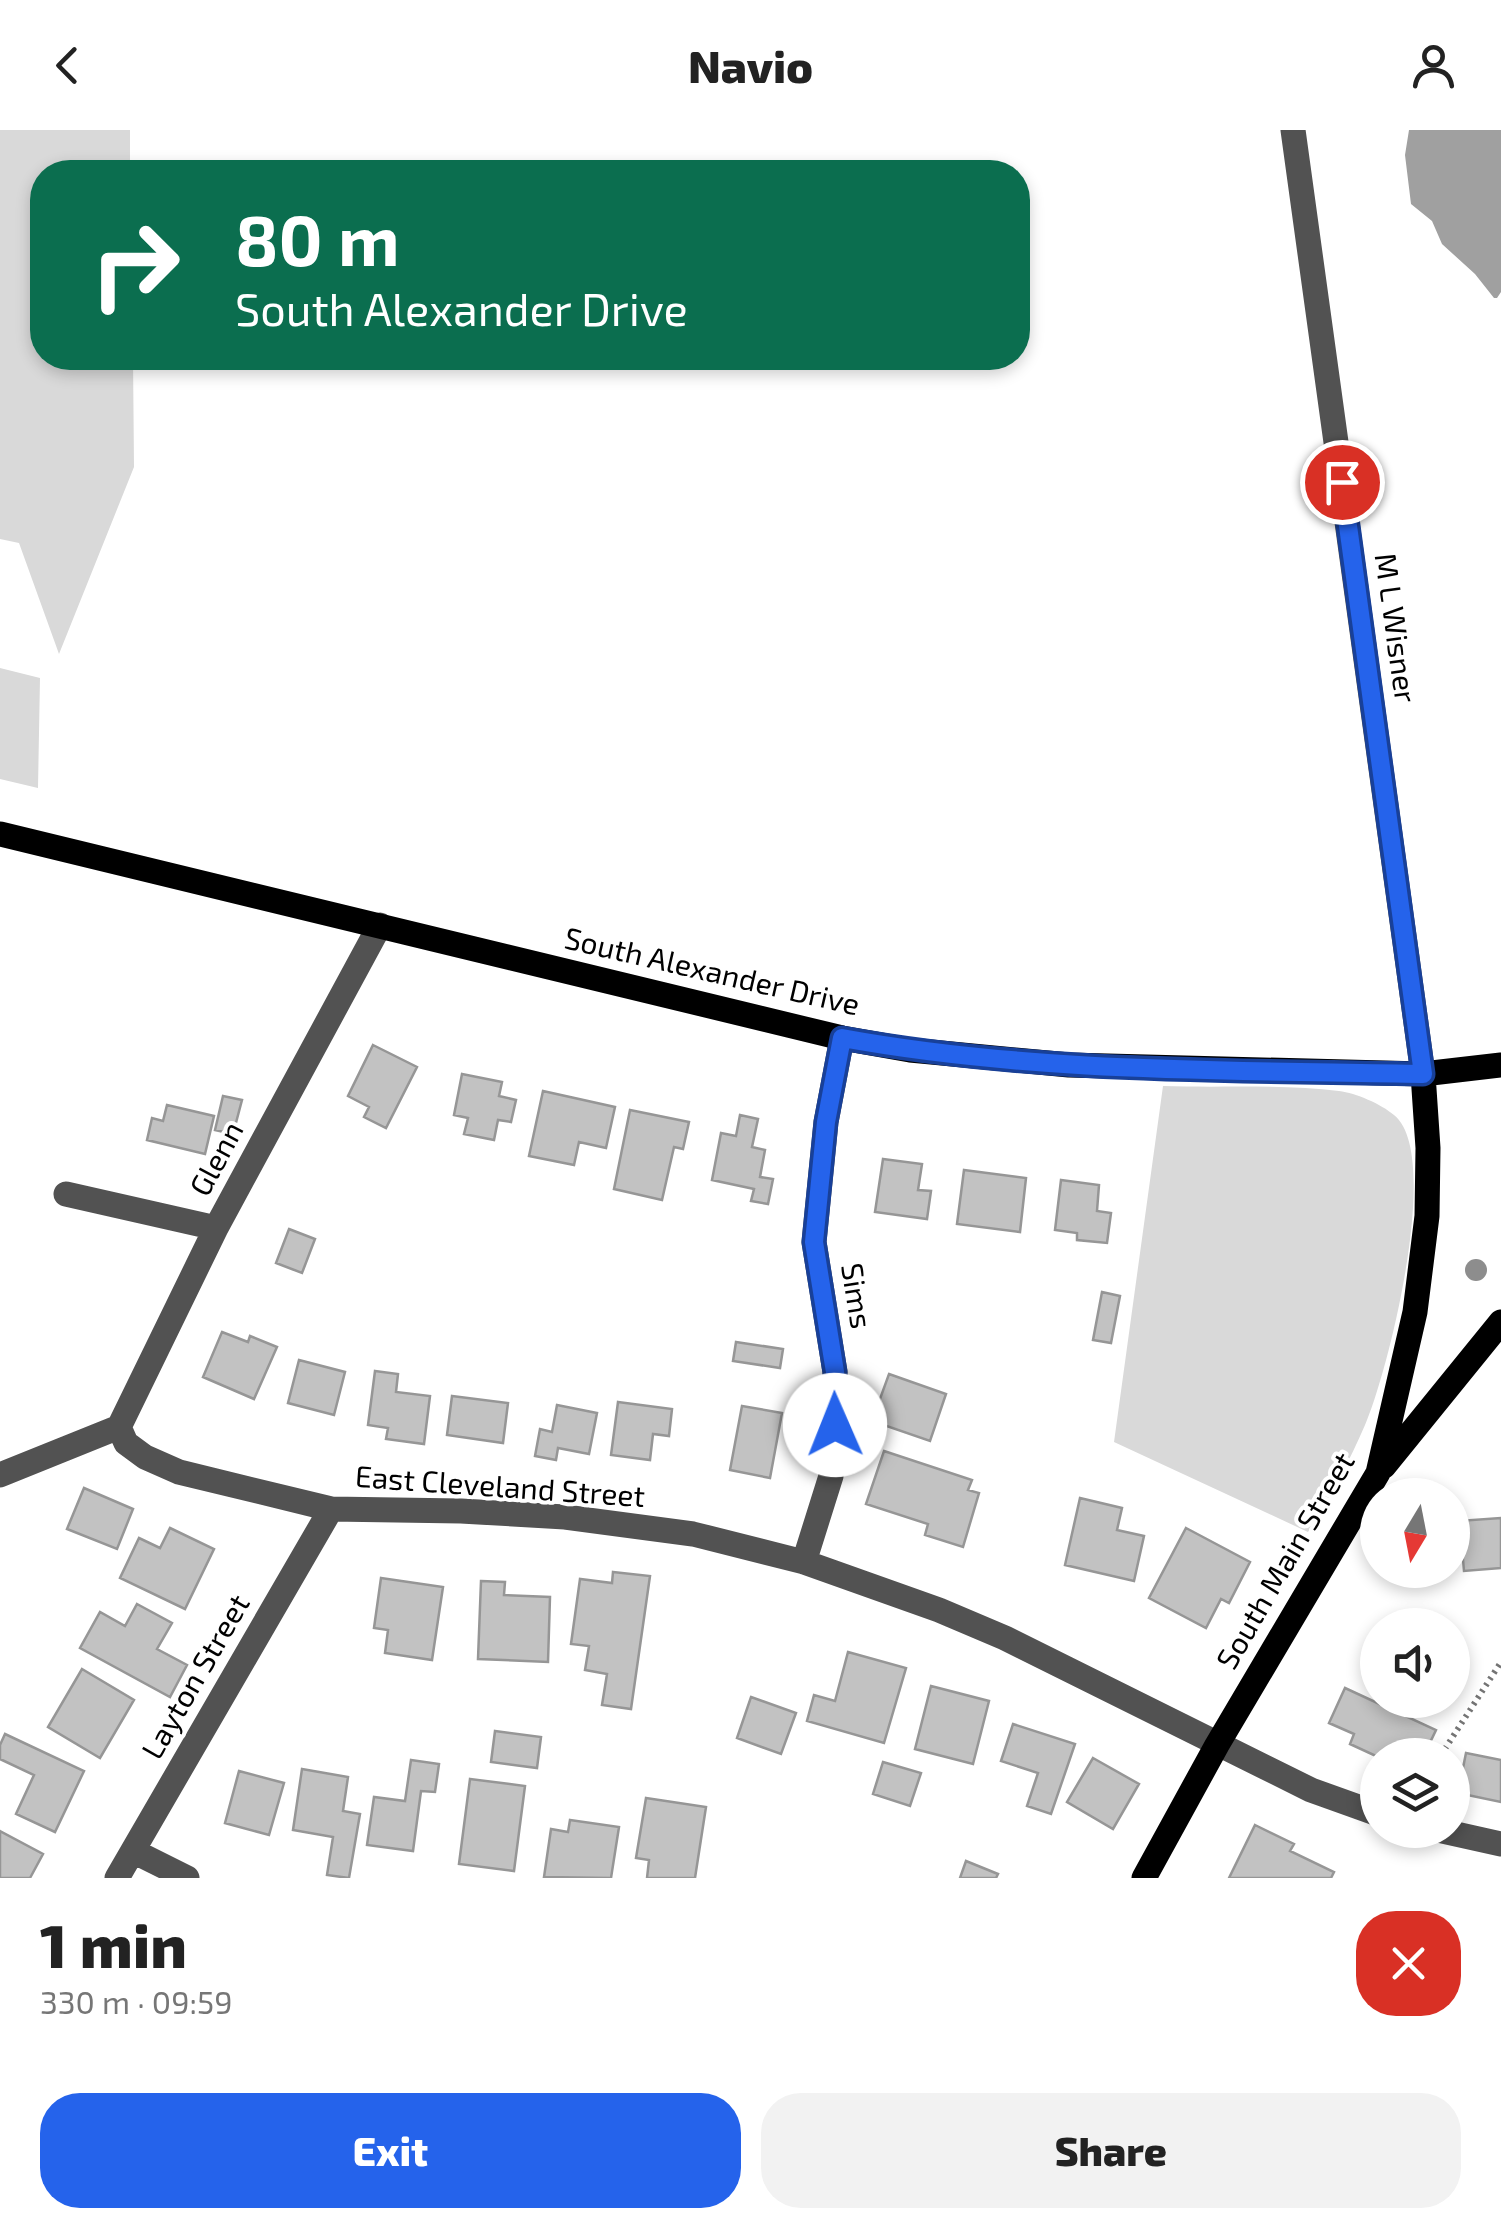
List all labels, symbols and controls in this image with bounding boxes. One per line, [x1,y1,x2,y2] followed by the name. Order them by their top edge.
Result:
[40,38,95,93] icon: back
[688,38,813,92] text: Navio
[1406,38,1461,93] icon: person
[235,196,400,280] text: 80 m
[70,200,200,330] icon: right
[235,281,688,335] text: South Alexander Drive
[1300,440,1385,525] pin
[1315,455,1370,510] icon: arrive
[1369,551,1425,705] street label: M L Wisner
[561,919,864,1022] street label: South Alexander Drive
[181,1115,250,1201] street label: Glenn
[835,1260,881,1331] street label: Sims
[783,1373,887,1477] position arrow
[1208,1445,1361,1675] street label: South Main Street
[354,1457,646,1513] street label: East Cleveland Street
[1360,1478,1470,1588] north arrow
[1360,1478,1470,1848] map controls
[133,1587,256,1765] street label: Layton Street
[1360,1608,1470,1718] button: sound
[1360,1738,1470,1848] button: layers
[40,1908,187,1980] text: 1 min
[1356,1911,1461,2016] button: close
[40,1982,232,2020] text: 330 m · 09:59
[40,2093,741,2208] button: Exit
[761,2093,1461,2208] button: Share

